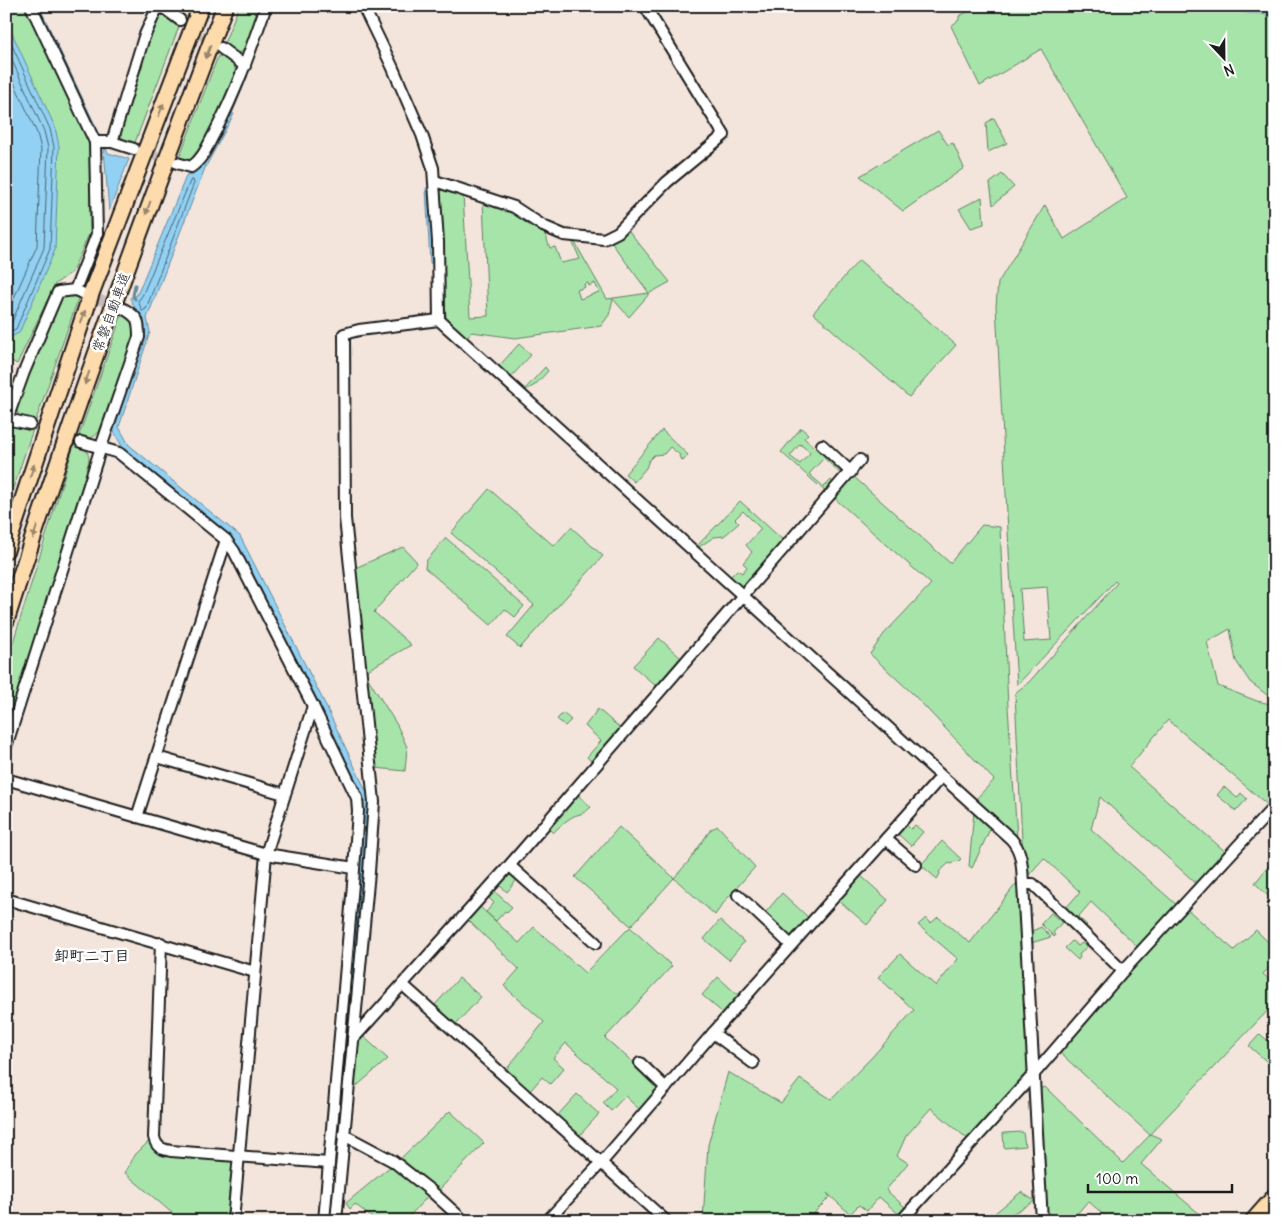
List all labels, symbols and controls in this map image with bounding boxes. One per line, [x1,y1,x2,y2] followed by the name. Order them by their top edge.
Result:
[1198,32,1248,82] north arrow
[203,45,211,59] one-way arrow
[1221,60,1237,80] text: N
[157,103,165,117] one-way arrow
[144,201,152,216] one-way arrow
[88,269,134,355] street label: 常磐自動車道
[80,309,87,324] one-way arrow
[83,371,91,386] one-way arrow
[29,463,37,478] one-way arrow
[31,525,39,540] one-way arrow
[54,946,130,965] district label: 卸町二丁目
[1088,1162,1232,1194] scale bar
[1096,1169,1138,1188] text: 100 m

